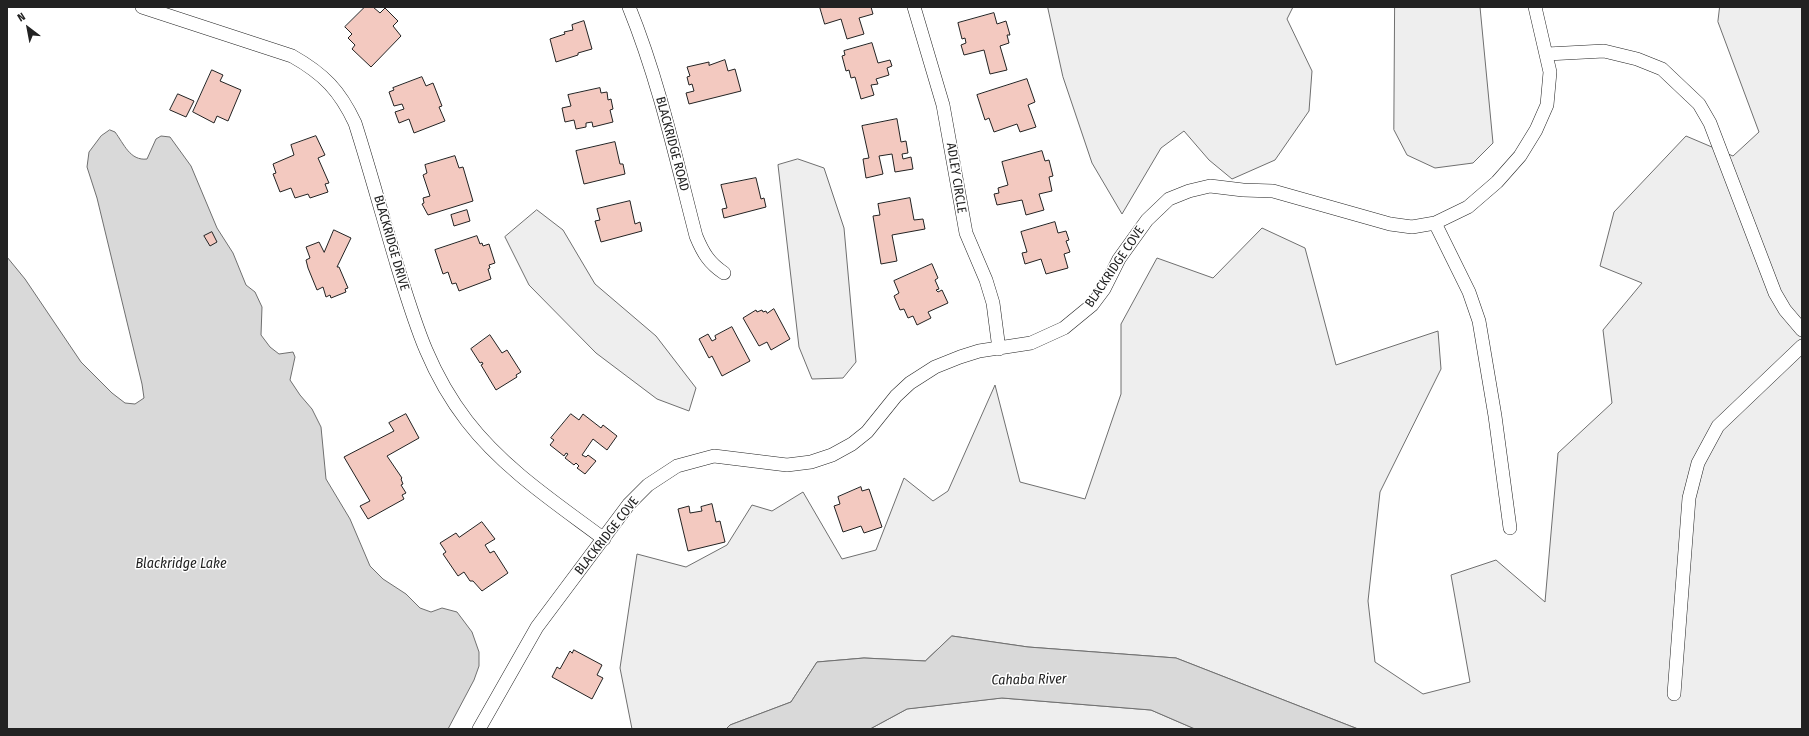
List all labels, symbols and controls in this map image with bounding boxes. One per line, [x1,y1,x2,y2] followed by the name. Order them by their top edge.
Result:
[8,8,48,48] north arrow
[15,10,28,25] text: N
[652,95,692,193] street label: BLACKRIDGE ROAD
[943,142,969,214] street label: ADLEY CIRCLE
[370,194,412,292] street label: BLACKRIDGE DRIVE
[1082,223,1148,311] street label: BLACKRIDGE COVE
[572,494,642,578] street label: BLACKRIDGE COVE
[135,556,227,572] water label: Blackridge Lake
[991,671,1067,689] water label: Cahaba River

